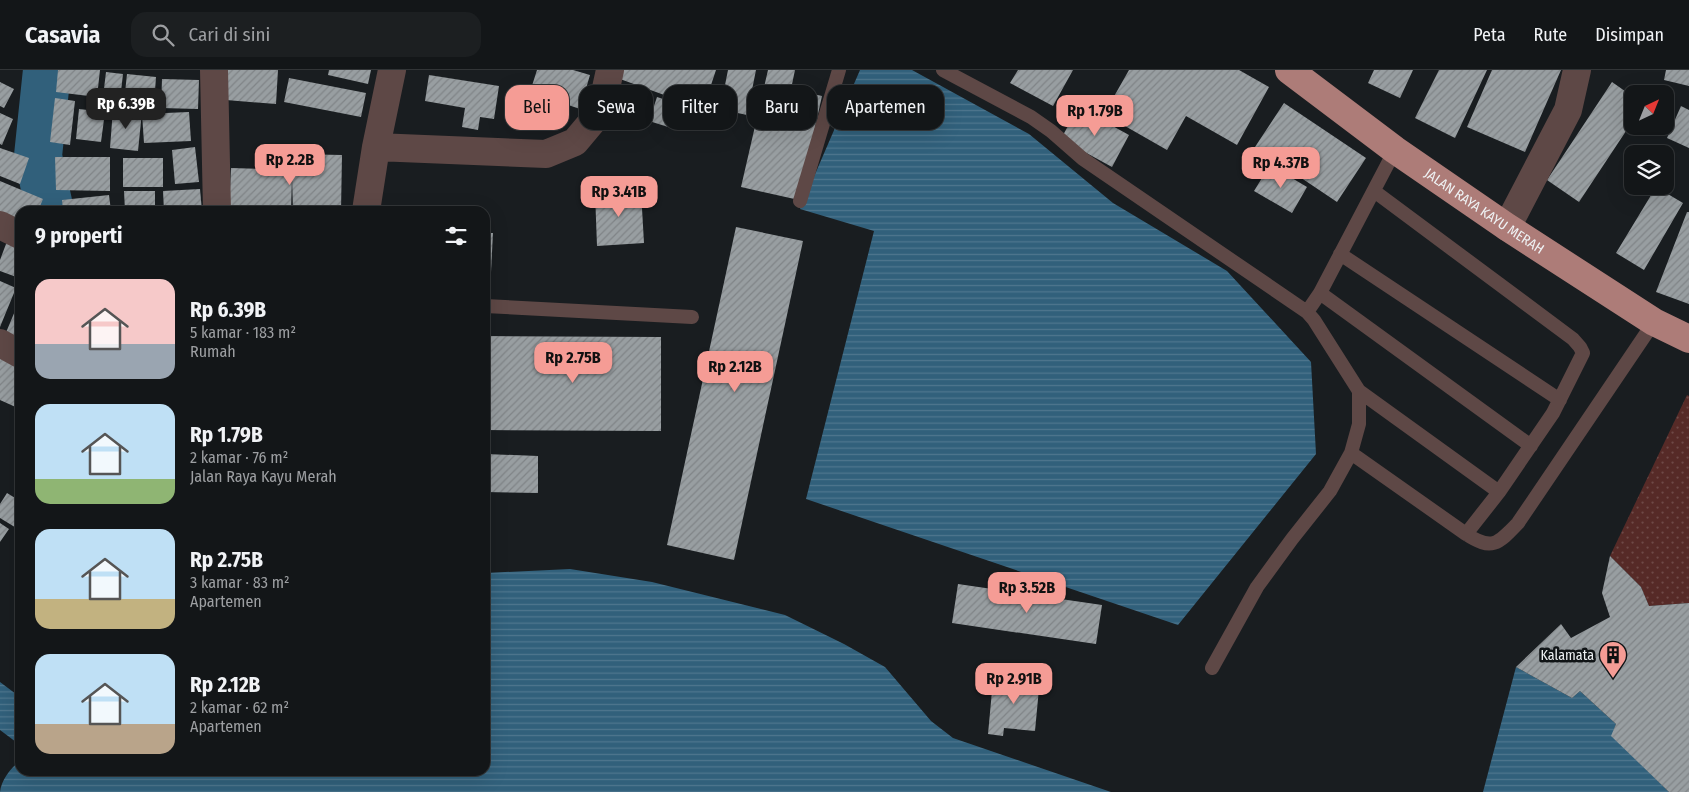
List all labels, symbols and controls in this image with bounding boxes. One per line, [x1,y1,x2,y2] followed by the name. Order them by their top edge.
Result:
[131,12,481,57] search box
[25,21,101,49] text: Casavia
[149,21,177,49] icon: search
[189,23,270,46] text: Cari di sini
[1473,24,1505,46] text: Peta
[1533,24,1567,46] text: Rute
[1595,24,1664,46] text: Disimpan
[505,85,569,130] chip: Beli
[579,85,653,130] chip: Sewa
[663,85,737,130] chip: Filter
[747,85,817,130] chip: Baru
[827,85,944,130] chip: Apartemen
[1624,85,1674,135] north arrow
[1624,85,1674,195] map controls
[74,88,178,130] pin: Rp 6.39B
[97,94,155,113] text: Rp 6.39B
[1043,94,1147,137] pin: Rp 1.79B
[1067,101,1123,120] text: Rp 1.79B
[244,144,336,186] pin: Rp 2.2B
[1624,145,1674,195] button: layers
[1229,146,1333,189] pin: Rp 4.37B
[266,150,314,169] text: Rp 2.2B
[1253,153,1309,172] text: Rp 4.37B
[1421,165,1547,258] street label: JALAN RAYA KAYU MERAH
[567,176,671,218] pin: Rp 3.41B
[592,182,646,201] text: Rp 3.41B
[442,222,470,250] icon: filters
[35,223,123,249] text: 9 properti
[190,297,266,323] text: Rp 6.39B
[75,299,135,359] icon: home
[190,323,296,342] text: 5 kamar · 183 m²
[190,342,236,361] text: Rumah
[521,342,625,384] pin: Rp 2.75B
[545,348,601,367] text: Rp 2.75B
[683,350,787,393] pin: Rp 2.12B
[708,357,762,376] text: Rp 2.12B
[190,422,263,448] text: Rp 1.79B
[75,424,135,484] icon: home
[190,448,288,467] text: 2 kamar · 76 m²
[190,467,337,486] text: Jalan Raya Kayu Merah
[190,547,263,573] text: Rp 2.75B
[75,549,135,609] icon: home
[975,572,1079,614] pin: Rp 3.52B
[190,573,290,592] text: 3 kamar · 83 m²
[999,578,1055,597] text: Rp 3.52B
[190,592,262,611] text: Apartemen
[1598,640,1628,679] building icon: Kalamata
[1541,647,1594,664] place label: Kalamata
[962,662,1066,705] pin: Rp 2.91B
[986,669,1042,688] text: Rp 2.91B
[190,672,260,698] text: Rp 2.12B
[75,674,135,734] icon: home
[190,698,289,717] text: 2 kamar · 62 m²
[190,717,262,736] text: Apartemen

